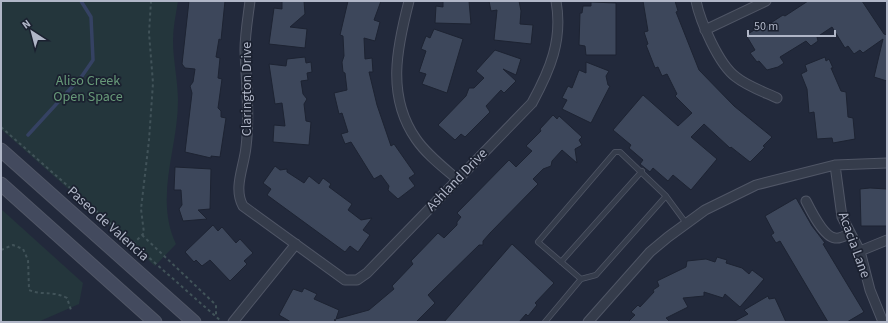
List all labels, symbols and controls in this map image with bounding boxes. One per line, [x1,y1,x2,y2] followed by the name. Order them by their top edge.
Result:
[12,12,52,52] north arrow
[748,12,835,38] scale bar
[19,16,34,33] text: N
[754,18,778,35] text: 50 m
[237,42,257,136] street label: Clarington Drive
[53,71,123,107] park label: Aliso Creek Open Space
[422,144,492,216] street label: Ashland Drive
[63,182,153,266] street label: Paseo de Valencia
[833,209,875,281] street label: Acacia Lane

